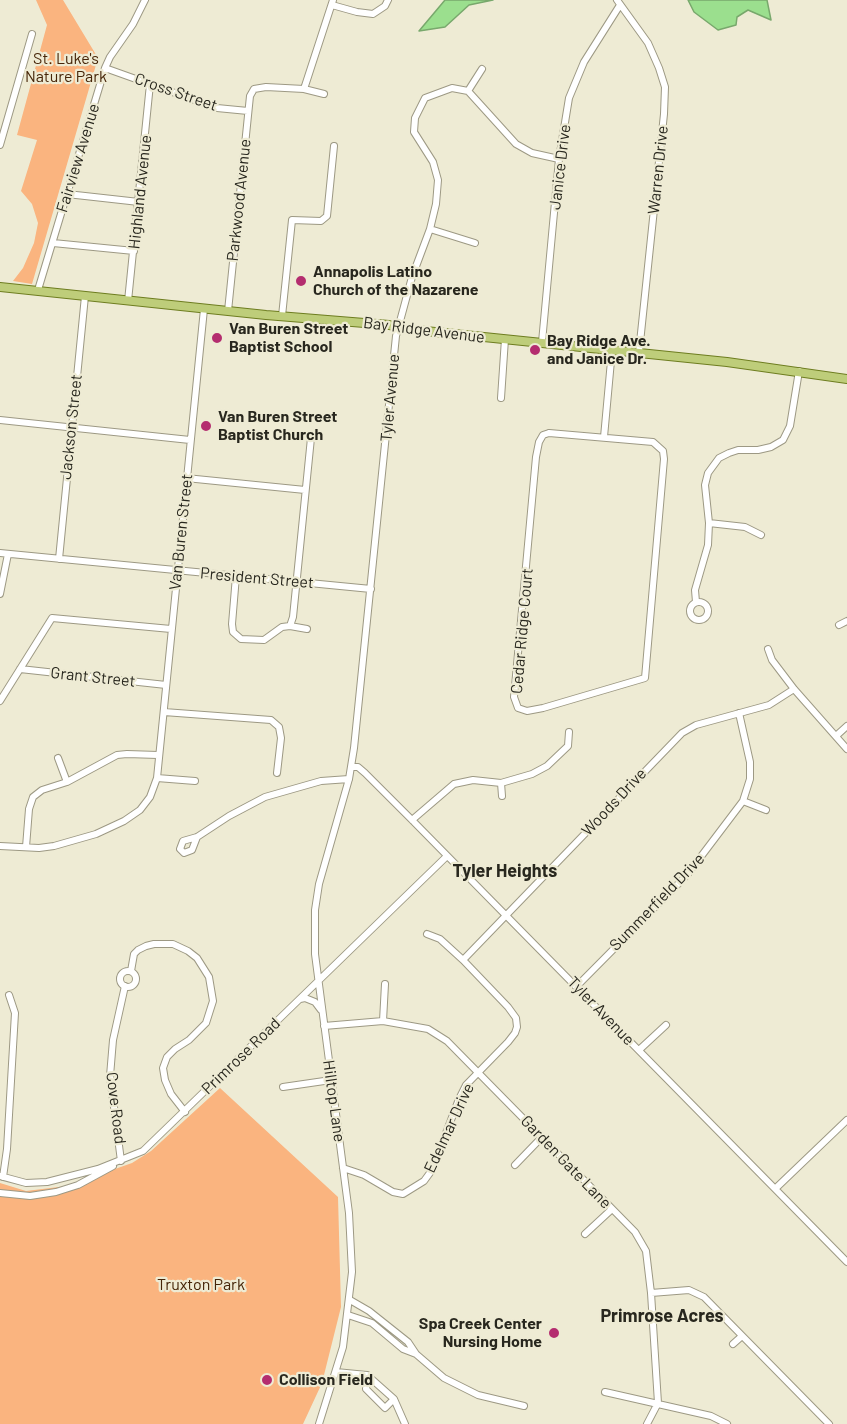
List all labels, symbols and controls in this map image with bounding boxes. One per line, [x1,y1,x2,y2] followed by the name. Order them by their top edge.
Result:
[25,49,107,87] park label: St. Luke's Nature Park
[132,69,220,115] street label: Cross Street
[52,101,104,215] street label: Fairview Avenue
[545,123,575,211] street label: Janice Drive
[644,125,672,215] street label: Warren Drive
[124,134,156,250] street label: Highland Avenue
[223,138,255,262] street label: Parkwood Avenue
[313,262,478,300] place label: Annapolis Latino Church of the Nazarene
[294,274,308,288] marker: Annapolis Latino Church of the Nazarene
[362,313,486,347] street label: Bay Ridge Avenue
[229,319,348,357] place label: Van Buren Street Baptist School
[210,331,224,345] marker: Van Buren Street Baptist School
[547,331,651,369] place label: Bay Ridge Ave. and Janice Dr.
[528,343,542,357] marker: Bay Ridge Ave. and Janice Dr.
[377,353,403,443] street label: Tyler Avenue
[56,373,86,481] street label: Jackson Street
[218,407,337,445] place label: Van Buren Street Baptist Church
[199,419,213,433] marker: Van Buren Street Baptist Church
[165,473,197,591] street label: Van Buren Street
[199,563,315,593] street label: President Street
[507,567,537,695] street label: Cedar Ridge Court
[50,663,136,691] street label: Grant Street
[578,764,650,840] street label: Woods Drive
[606,849,708,955] street label: Summerfield Drive
[453,860,557,882] district label: Tyler Heights
[564,973,638,1049] street label: Tyler Avenue
[198,1014,284,1098] street label: Primrose Road
[319,1059,349,1143] street label: Hilltop Lane
[102,1071,130,1145] street label: Cove Road
[420,1080,478,1176] street label: Edelmar Drive
[517,1111,615,1213] street label: Garden Gate Lane
[157,1275,245,1295] park label: Truxton Park
[600,1305,724,1327] district label: Primrose Acres
[419,1314,542,1352] place label: Spa Creek Center Nursing Home
[547,1326,561,1340] marker: Spa Creek Center Nursing Home
[279,1370,373,1390] place label: Collison Field
[260,1373,274,1387] marker: Collison Field

